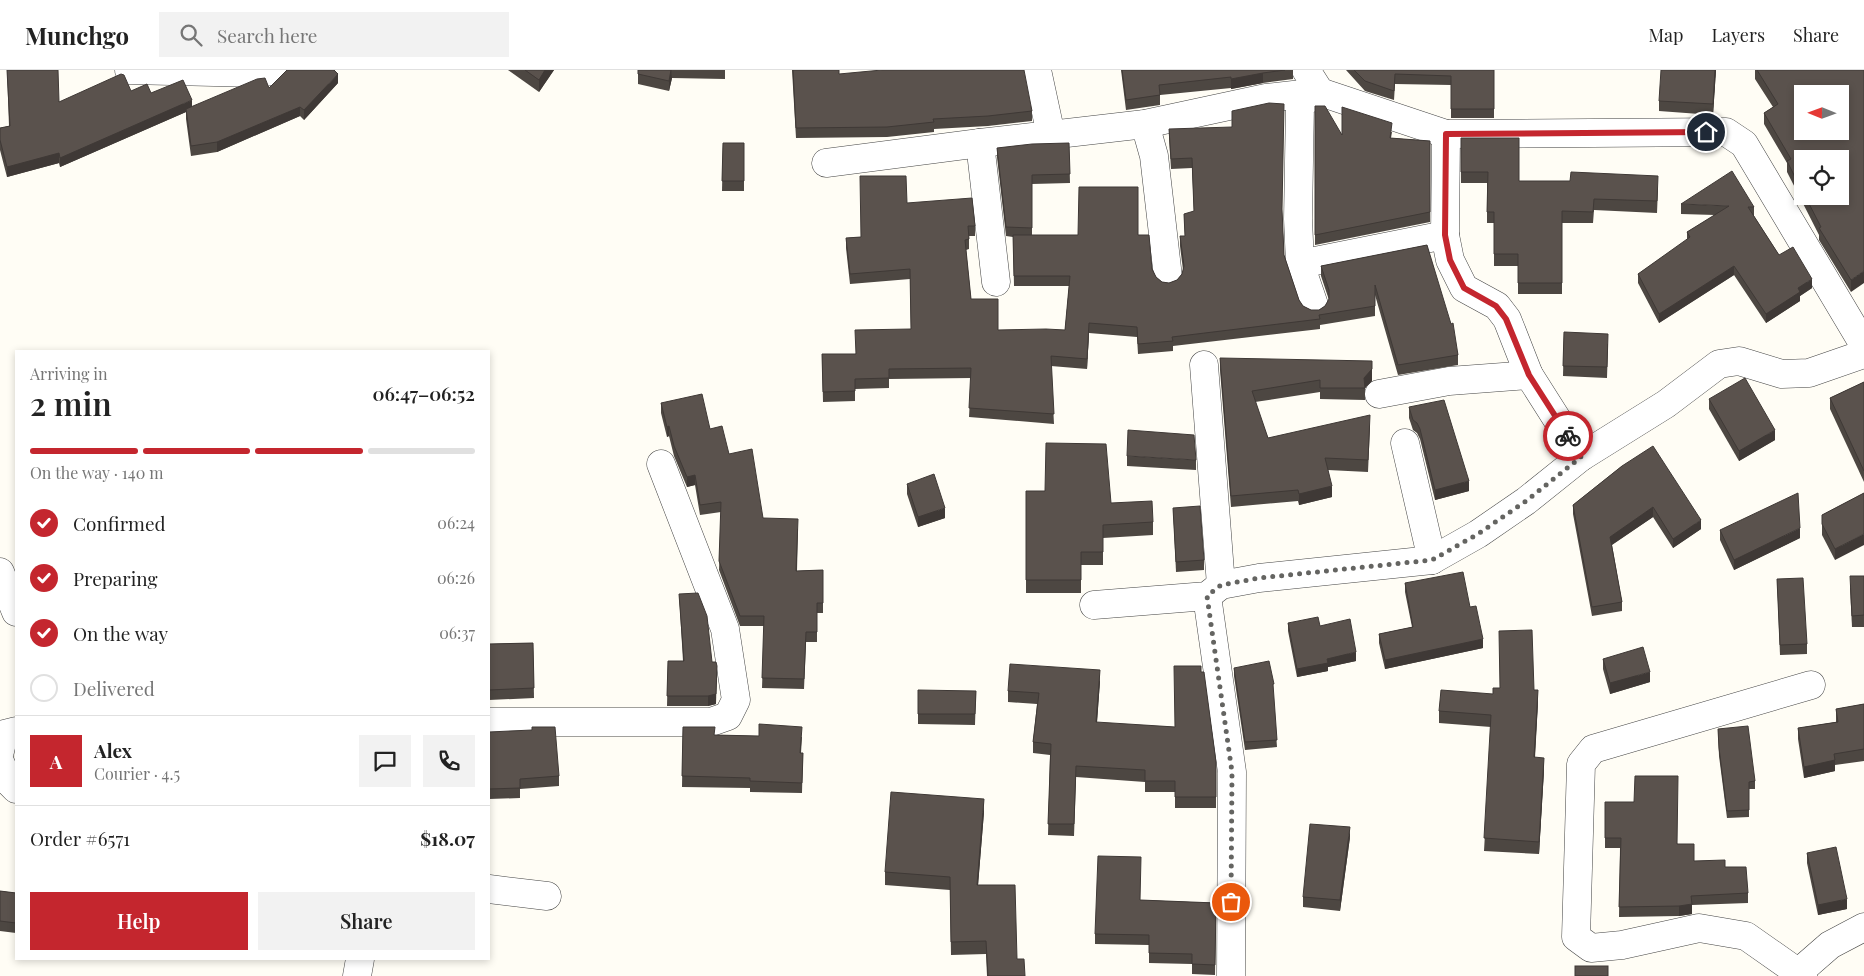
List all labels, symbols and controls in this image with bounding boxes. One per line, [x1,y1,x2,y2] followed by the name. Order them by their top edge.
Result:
[159,12,509,57] search box
[25,19,129,51] text: Munchgo
[177,21,205,49] icon: search
[217,22,317,48] text: Search here
[1648,23,1683,47] text: Map
[1711,23,1765,47] text: Layers
[1793,23,1839,47] text: Share
[1794,85,1849,140] north arrow
[1794,85,1849,205] map controls
[1685,111,1727,153] pin
[1692,118,1720,146] icon: home
[1794,150,1849,205] button: locate
[30,363,108,384] text: Arriving in
[372,380,475,406] text: 06:47–06:52
[30,381,112,424] text: 2 min
[1543,411,1593,461] courier
[1554,422,1582,450] icon: bike
[30,462,163,483] text: On the way · 140 m
[30,509,58,537] icon: check
[73,510,166,536] text: Confirmed
[437,512,475,533] text: 06:24
[30,564,58,592] icon: check
[73,565,158,591] text: Preparing
[437,567,475,588] text: 06:26
[30,619,58,647] icon: check
[73,620,168,646] text: On the way
[439,622,475,643] text: 06:37
[73,675,155,701] text: Delivered
[359,735,411,787] button: chat
[423,735,475,787] button: phone
[94,737,132,763] text: Alex
[50,748,62,774] text: A
[94,763,180,784] text: Courier · 4.5
[30,825,130,851] text: Order #6571
[420,825,475,851] text: $18.07
[1210,881,1252,923] pin
[1217,888,1245,916] icon: bag
[30,892,248,950] button: Help
[258,892,475,950] button: Share

